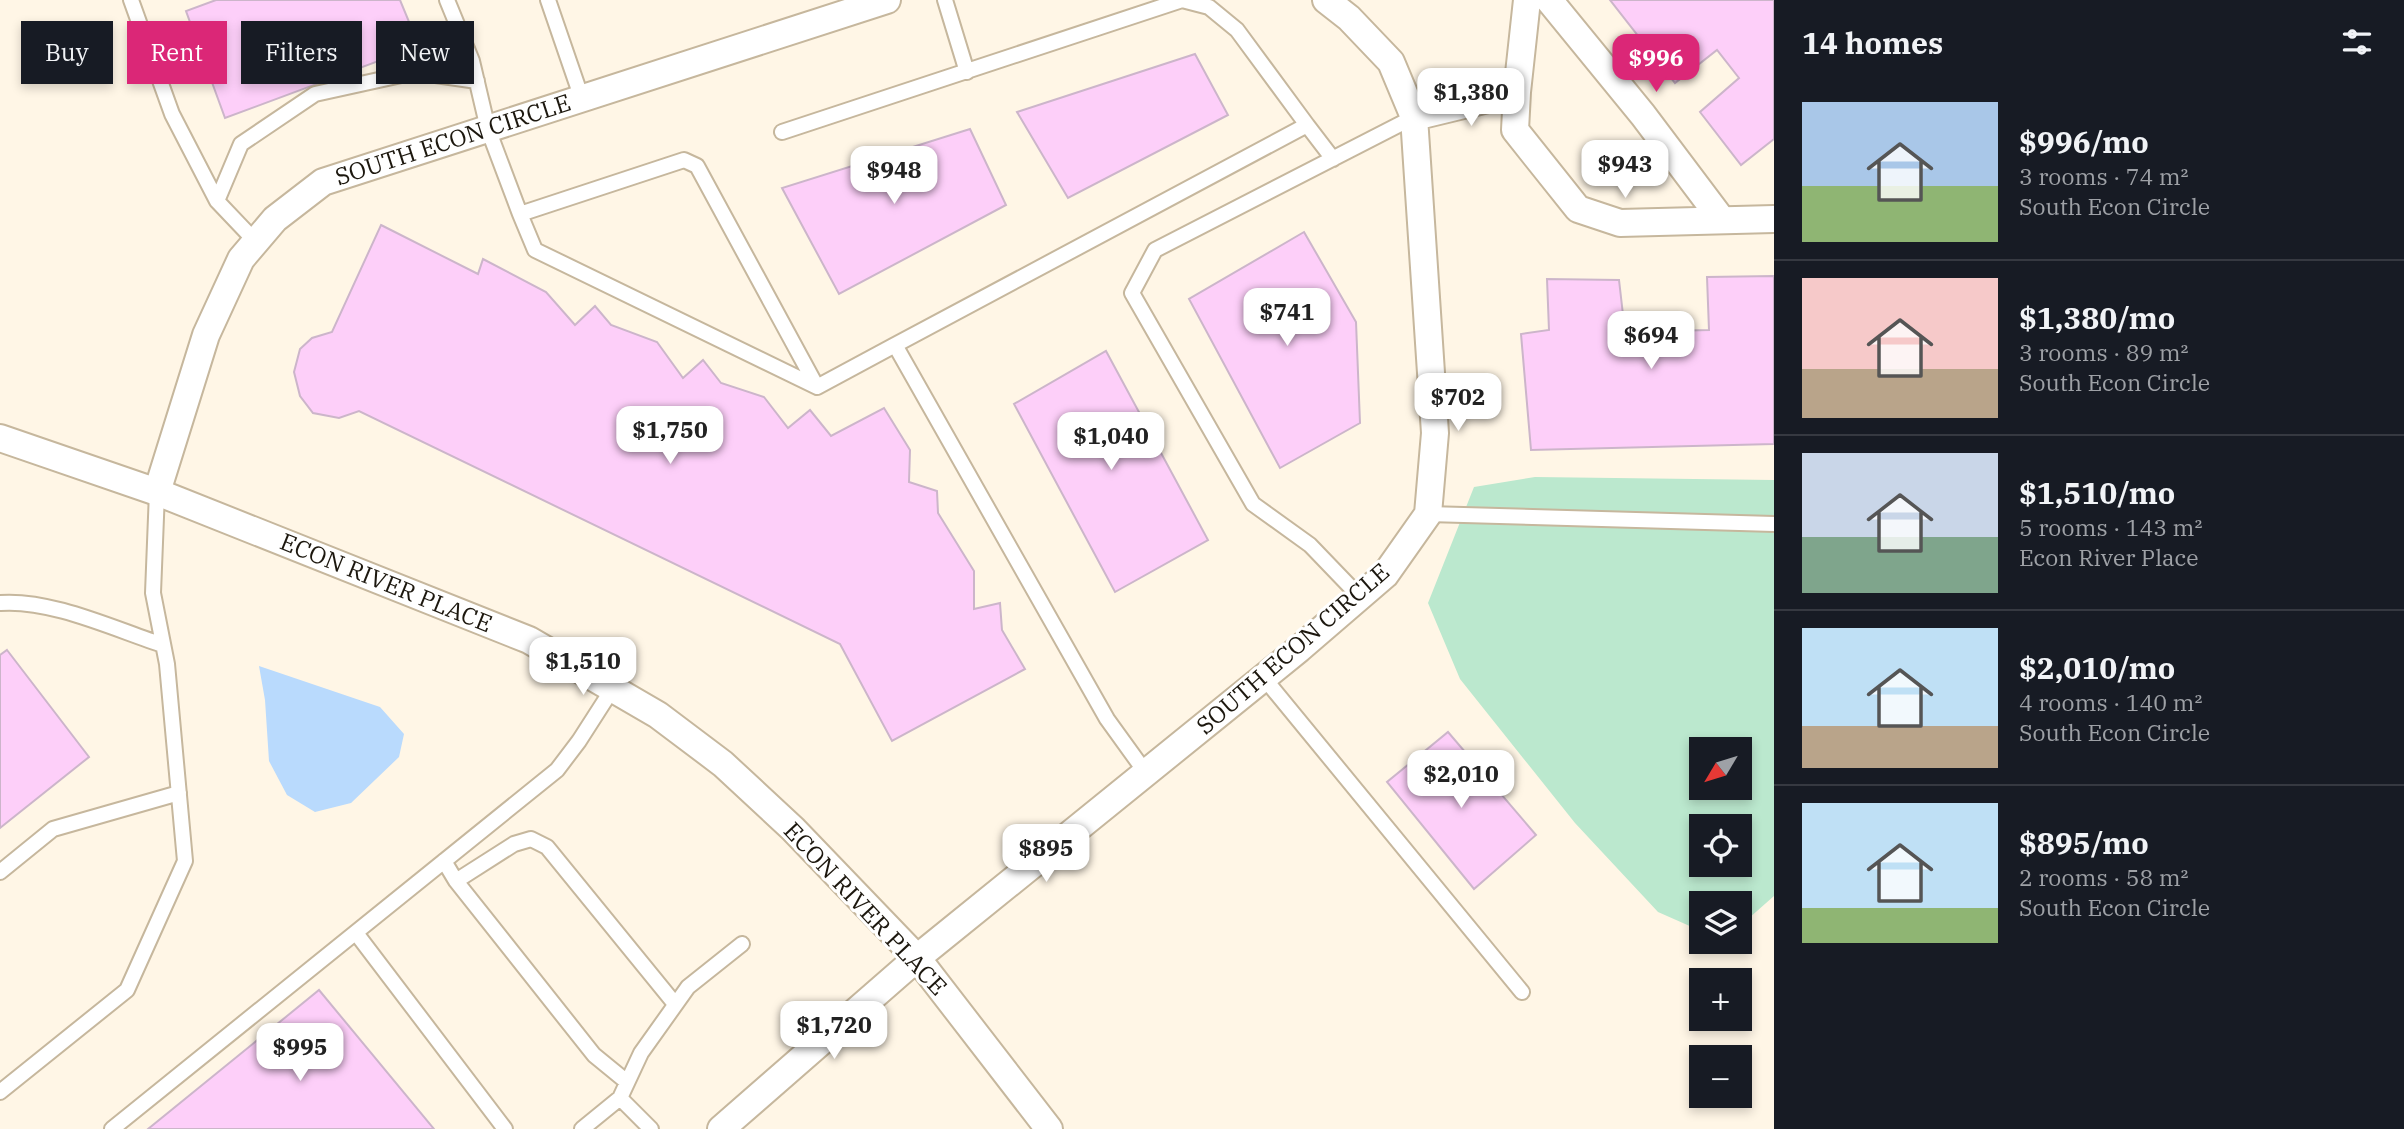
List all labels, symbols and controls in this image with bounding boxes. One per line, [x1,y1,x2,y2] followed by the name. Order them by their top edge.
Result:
[21,21,113,84] chip: Buy
[127,21,227,84] chip: Rent
[241,21,362,84] chip: Filters
[376,21,474,84] chip: New
[1802,23,1943,62] text: 14 homes
[2338,23,2376,61] icon: filters
[1615,34,1697,94] pin: $996
[1628,42,1684,72] text: $996
[1414,68,1528,128] pin: $1,380
[1433,76,1509,106] text: $1,380
[331,86,575,192] street label: SOUTH ECON CIRCLE
[2019,122,2149,161] text: $996/mo
[1858,130,1942,214] icon: home
[1584,140,1666,200] pin: $943
[853,146,935,206] pin: $948
[1597,148,1653,178] text: $943
[866,154,922,184] text: $948
[2019,161,2189,191] text: 3 rooms · 74 m²
[2019,191,2210,221] text: South Econ Circle
[1246,288,1328,348] pin: $741
[1259,296,1315,326] text: $741
[2019,298,2175,337] text: $1,380/mo
[1858,306,1942,390] icon: home
[1610,312,1692,371] pin: $694
[1623,319,1679,349] text: $694
[2019,337,2189,367] text: 3 rooms · 89 m²
[2019,367,2210,397] text: South Econ Circle
[1417,374,1499,433] pin: $702
[1430,381,1486,411] text: $702
[613,406,727,466] pin: $1,750
[1054,412,1168,472] pin: $1,040
[632,414,708,444] text: $1,750
[1073,420,1149,450] text: $1,040
[2019,473,2175,512] text: $1,510/mo
[1858,481,1942,565] icon: home
[2019,512,2202,542] text: 5 rooms · 143 m²
[276,525,497,639] street label: ECON RIVER PLACE
[2019,542,2199,572] text: Econ River Place
[1189,555,1396,741] street label: SOUTH ECON CIRCLE
[526,638,640,697] pin: $1,510
[545,645,621,675] text: $1,510
[2019,648,2175,687] text: $2,010/mo
[1858,656,1942,740] icon: home
[2019,687,2202,717] text: 4 rooms · 140 m²
[2019,717,2210,747] text: South Econ Circle
[1689,737,1752,800] north arrow
[1689,737,1752,1108] map controls
[1404,750,1518,810] pin: $2,010
[1423,758,1499,788] text: $2,010
[1689,814,1752,877] button: locate
[777,815,954,1002] street label: ECON RIVER PLACE
[2019,823,2149,862] text: $895/mo
[1005,824,1087,884] pin: $895
[1858,831,1942,915] icon: home
[1018,832,1074,862] text: $895
[2019,862,2189,892] text: 2 rooms · 58 m²
[1689,891,1752,954] button: layers
[2019,892,2210,922] text: South Econ Circle
[1689,968,1752,1031] button: +
[777,1002,891,1061] pin: $1,720
[796,1009,872,1039] text: $1,720
[259,1024,341,1083] pin: $995
[272,1031,328,1061] text: $995
[1689,1045,1752,1108] button: −

